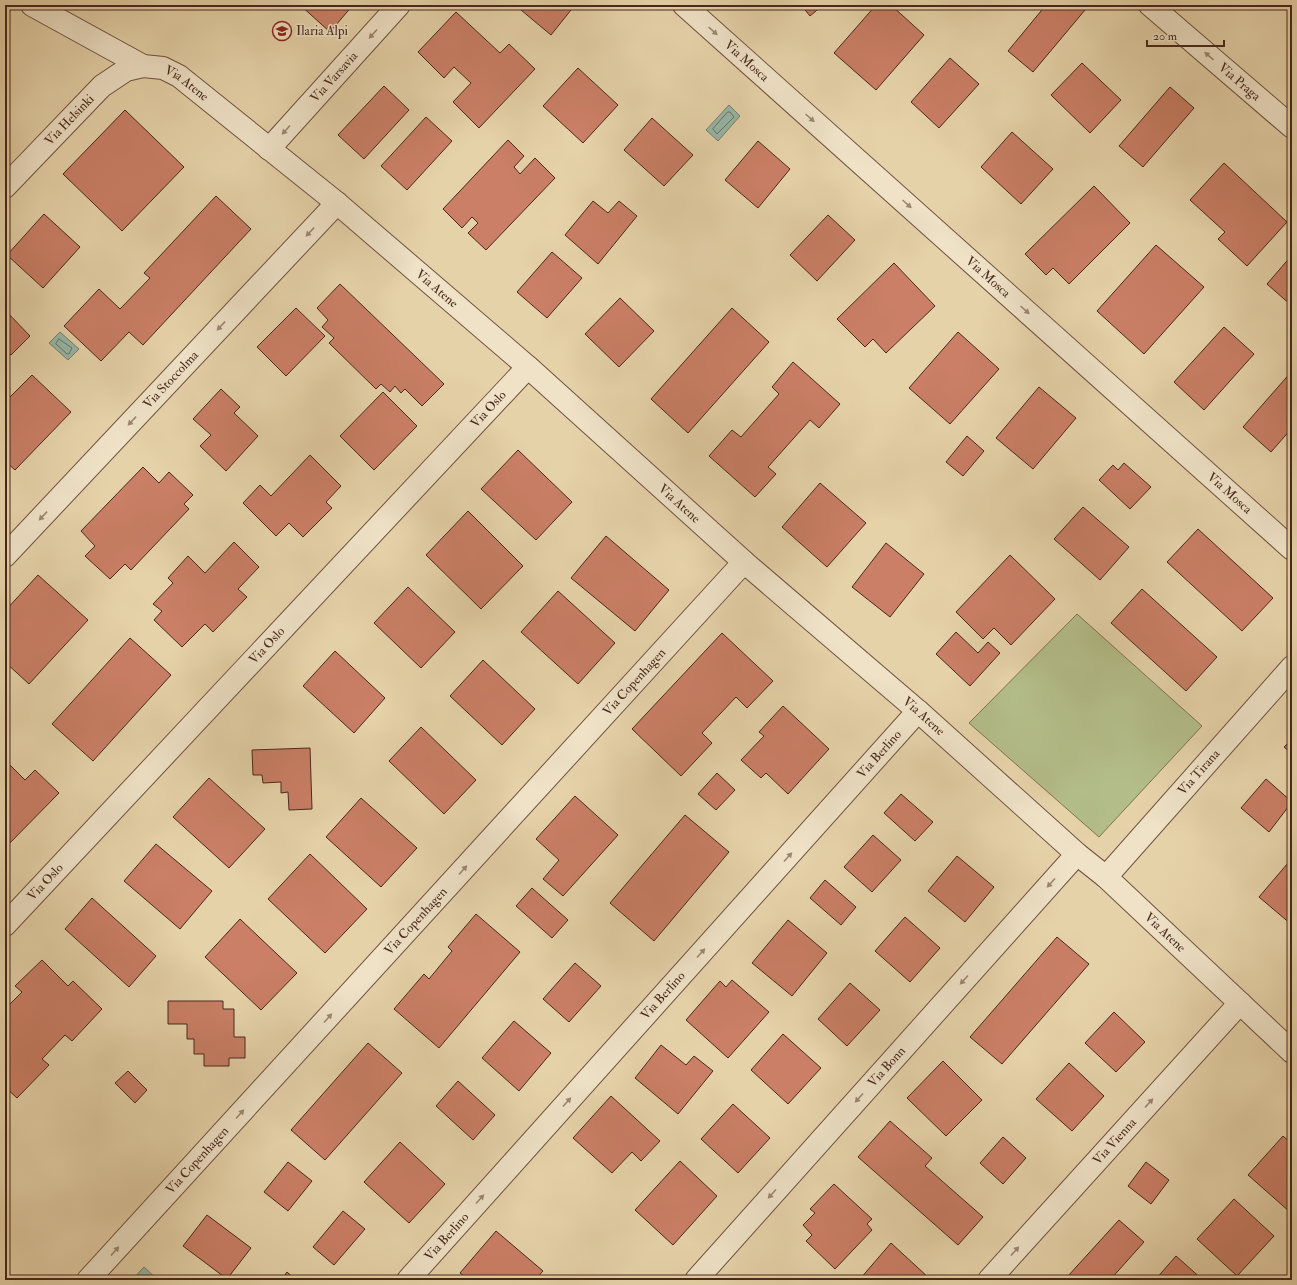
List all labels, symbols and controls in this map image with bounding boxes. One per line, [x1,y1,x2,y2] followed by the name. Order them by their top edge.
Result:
[271,20,293,42] school or university icon: Ilaria Alpi
[1147,22,1224,48] scale bar
[296,23,348,40] place label: Ilaria Alpi
[708,26,718,36] one-way arrow
[368,29,378,39] one-way arrow
[1153,29,1178,44] text: 20 m
[721,37,773,86] street label: Via Mosca
[307,48,362,106] street label: Via Varsavia
[1205,52,1214,61] one-way arrow
[1215,59,1264,105] street label: Via Praga
[162,62,212,105] street label: Via Atene
[41,91,98,149] street label: Via Helsinki
[805,113,815,122] one-way arrow
[281,125,290,135] one-way arrow
[902,200,912,209] one-way arrow
[305,227,315,237] one-way arrow
[962,253,1014,302] street label: Via Mosca
[412,266,462,312] street label: Via Atene
[1019,305,1030,314] one-way arrow
[216,321,226,331] one-way arrow
[140,347,202,412] street label: Via Stoccolma
[467,387,510,431] street label: Via Oslo
[127,416,137,426] one-way arrow
[1204,469,1256,518] street label: Via Mosca
[655,481,704,527] street label: Via Atene
[38,511,47,521] one-way arrow
[246,624,288,668] street label: Via Oslo
[599,645,669,719] street label: Via Copenhagen
[899,693,948,740] street label: Via Atene
[853,727,905,782] street label: Via Berlino
[1174,745,1224,798] street label: Via Tirana
[783,851,792,862] one-way arrow
[24,860,67,904] street label: Via Oslo
[458,866,467,875] one-way arrow
[1046,878,1056,888] one-way arrow
[381,884,451,958] street label: Via Copenhagen
[1141,909,1189,956] street label: Via Atene
[696,948,705,959] one-way arrow
[637,968,689,1023] street label: Via Berlino
[959,975,969,985] one-way arrow
[323,1013,333,1023] one-way arrow
[864,1043,909,1090] street label: Via Bonn
[854,1092,863,1103] one-way arrow
[562,1097,572,1107] one-way arrow
[1144,1098,1154,1108] one-way arrow
[235,1109,245,1119] one-way arrow
[1089,1114,1140,1168] street label: Via Vienna
[162,1123,232,1198] street label: Via Copenhagen
[768,1190,777,1199] one-way arrow
[476,1194,485,1204] one-way arrow
[421,1209,472,1264] street label: Via Berlino
[110,1246,119,1256] one-way arrow
[1010,1246,1020,1256] one-way arrow

